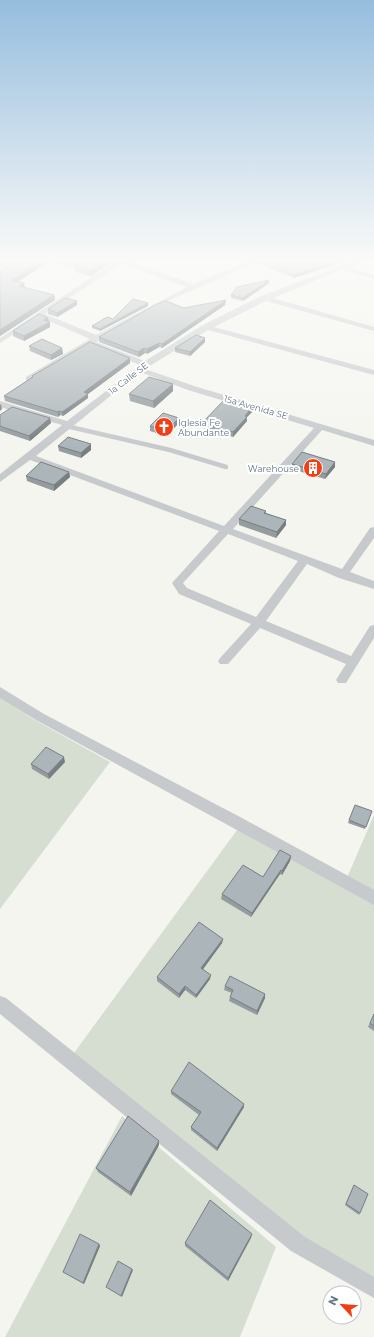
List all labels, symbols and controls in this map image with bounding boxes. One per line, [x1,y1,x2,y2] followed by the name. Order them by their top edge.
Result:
[106,360,150,396] street label: 1a Calle SE
[223,393,289,421] street label: 15a Avenida SE
[153,416,175,438] church icon: Iglesia Fe Abundante
[178,417,230,438] place label: Iglesia Fe Abundante
[302,457,324,479] building icon: Warehouse
[248,463,300,474] place label: Warehouse
[322,1285,362,1325] north arrow
[325,1294,341,1308] text: N

